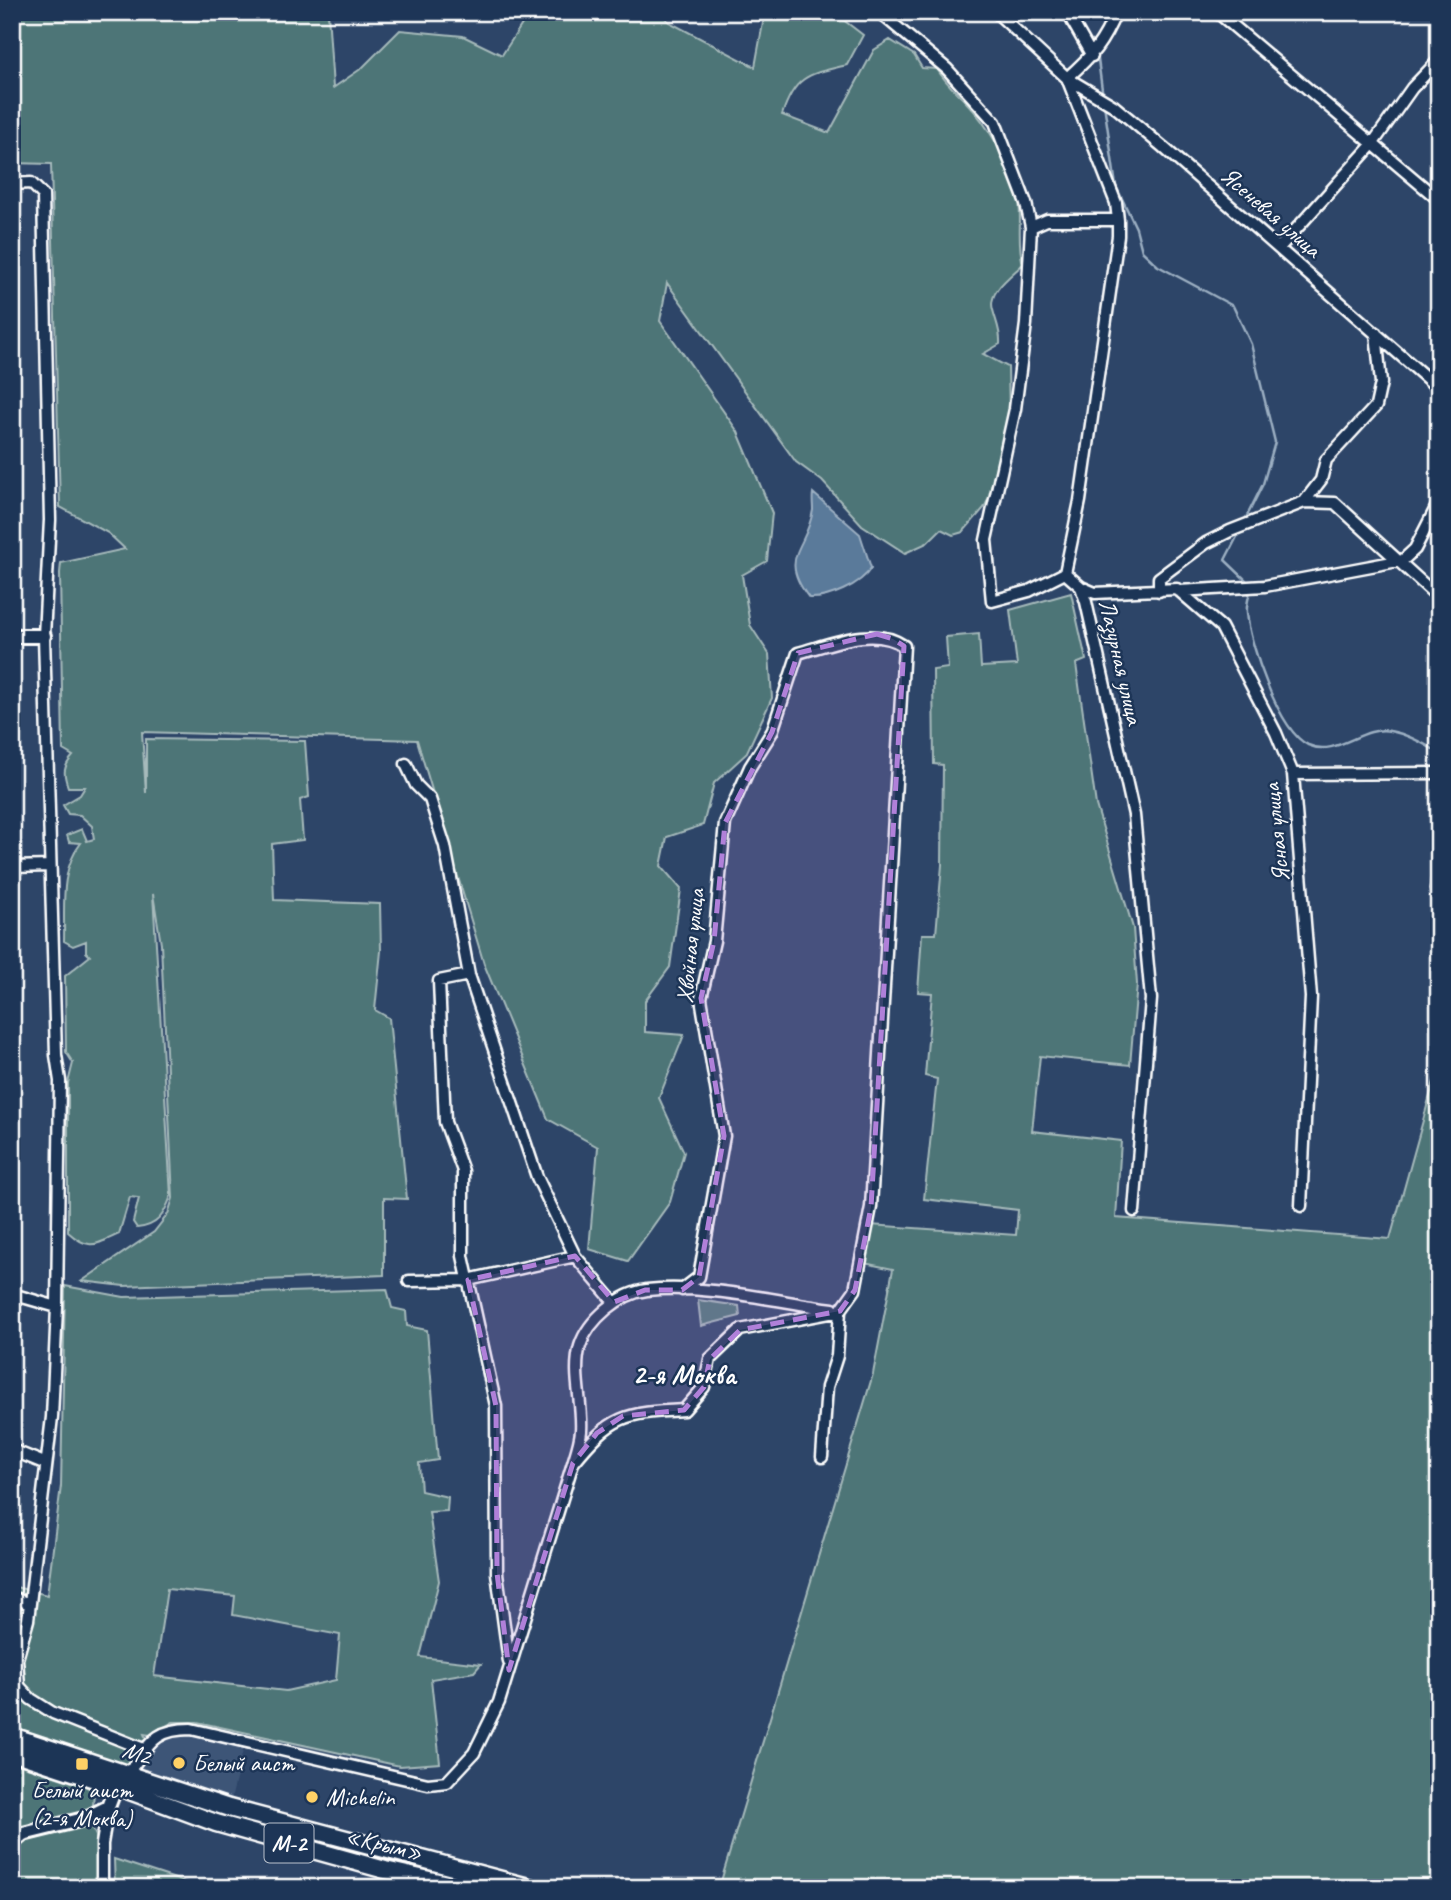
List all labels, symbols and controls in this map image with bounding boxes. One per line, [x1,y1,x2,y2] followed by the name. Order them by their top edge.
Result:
[1215,160,1329,265] street label: Ясеневая улица
[1091,597,1150,729] street label: Лазурная улица
[1256,781,1296,884] street label: Ясная улица
[669,886,711,1004] street label: Хвойная улица
[633,1357,738,1392] district label: 2-я Моква
[119,1734,157,1772] street label: М2
[193,1748,295,1778] place label: Белый аист
[171,1755,187,1771] marker: Белый аист
[74,1756,90,1772] marker: Белый аист (2-я Моква)
[31,1775,134,1833] place label: Белый аист (2-я Моква)
[326,1782,396,1812] place label: Michelin
[304,1789,320,1805] marker: Michelin
[343,1820,425,1868] street label: «Крым»
[264,1824,314,1862] road number: М-2

